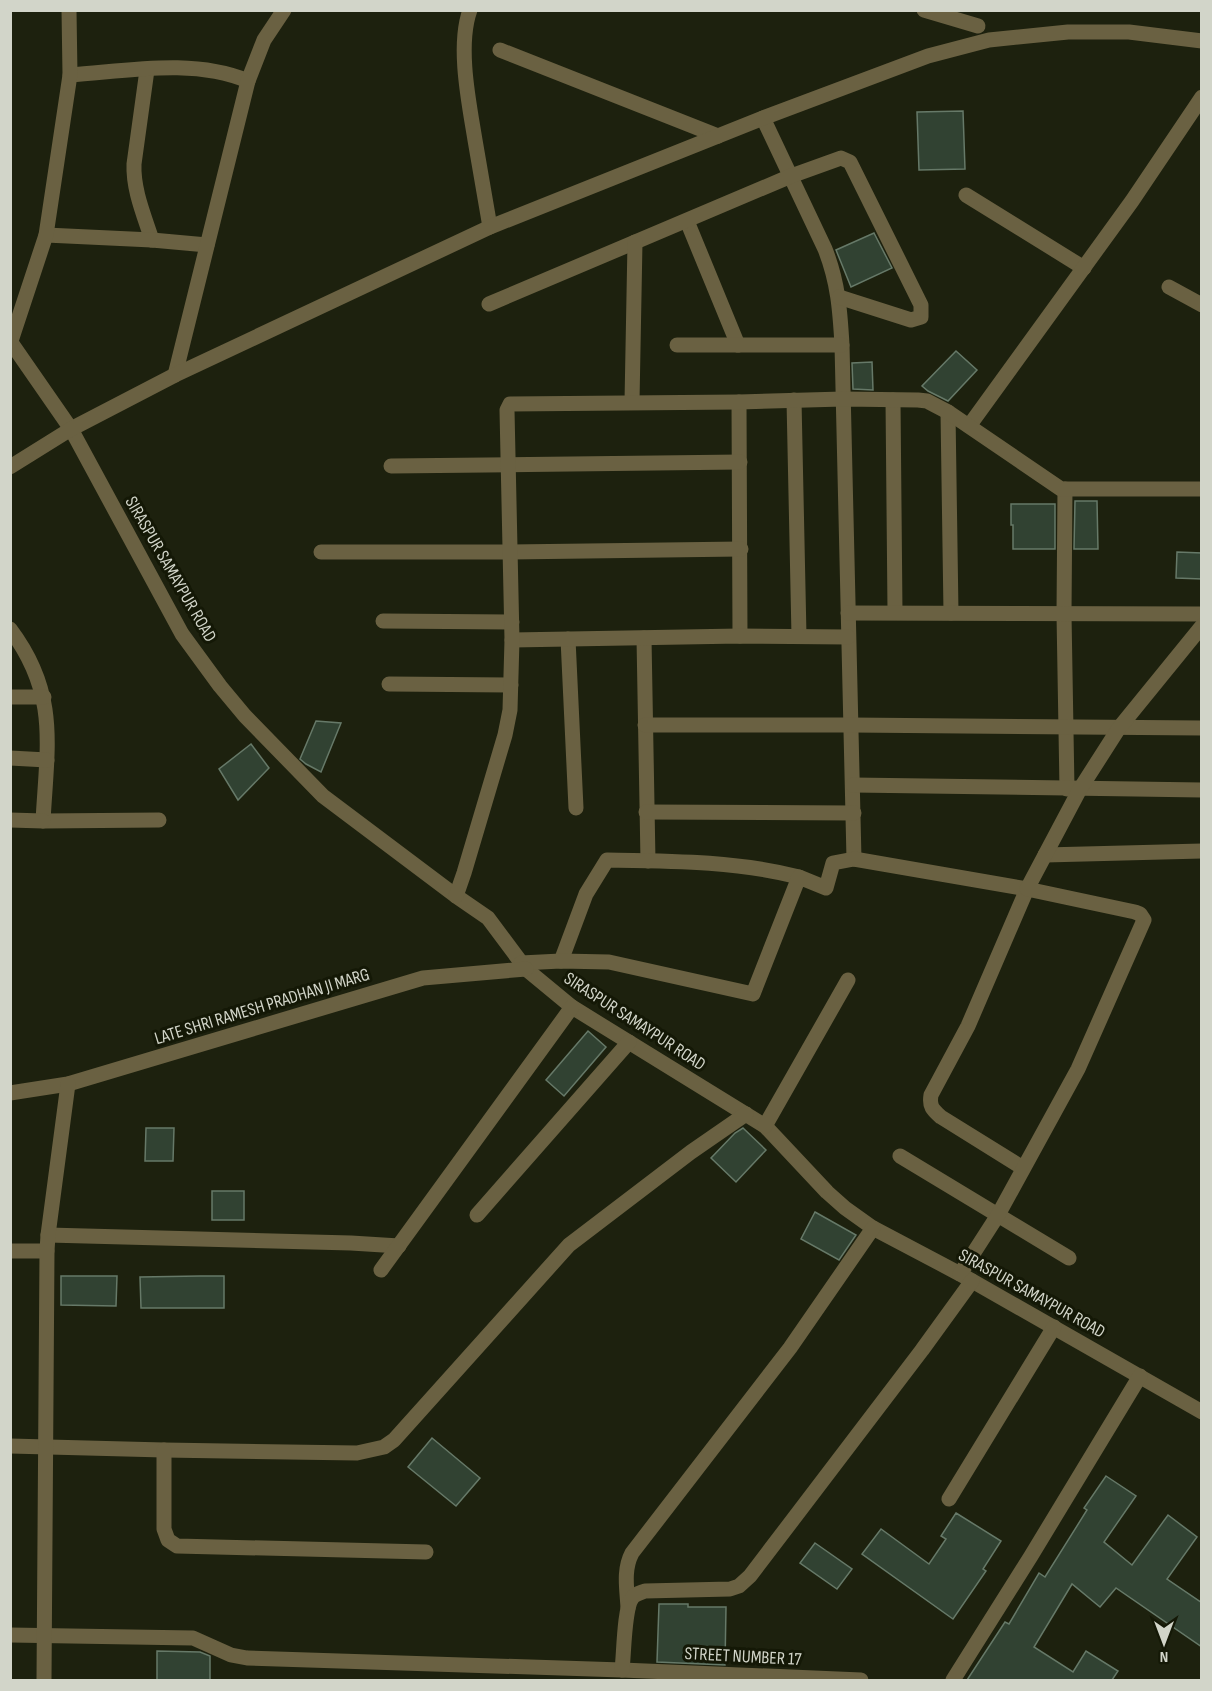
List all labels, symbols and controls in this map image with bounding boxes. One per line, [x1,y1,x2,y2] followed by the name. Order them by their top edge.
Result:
[120,493,221,646] street label: SIRASPUR SAMAYPUR ROAD
[152,964,372,1049] street label: LATE SHRI RAMESH PRADHAN JI MARG
[560,968,709,1075] street label: SIRASPUR SAMAYPUR ROAD
[955,1244,1109,1342] street label: SIRASPUR SAMAYPUR ROAD
[1134,1613,1194,1673] north arrow
[684,1643,803,1670] street label: STREET NUMBER 17
[1160,1647,1168,1666] text: N

